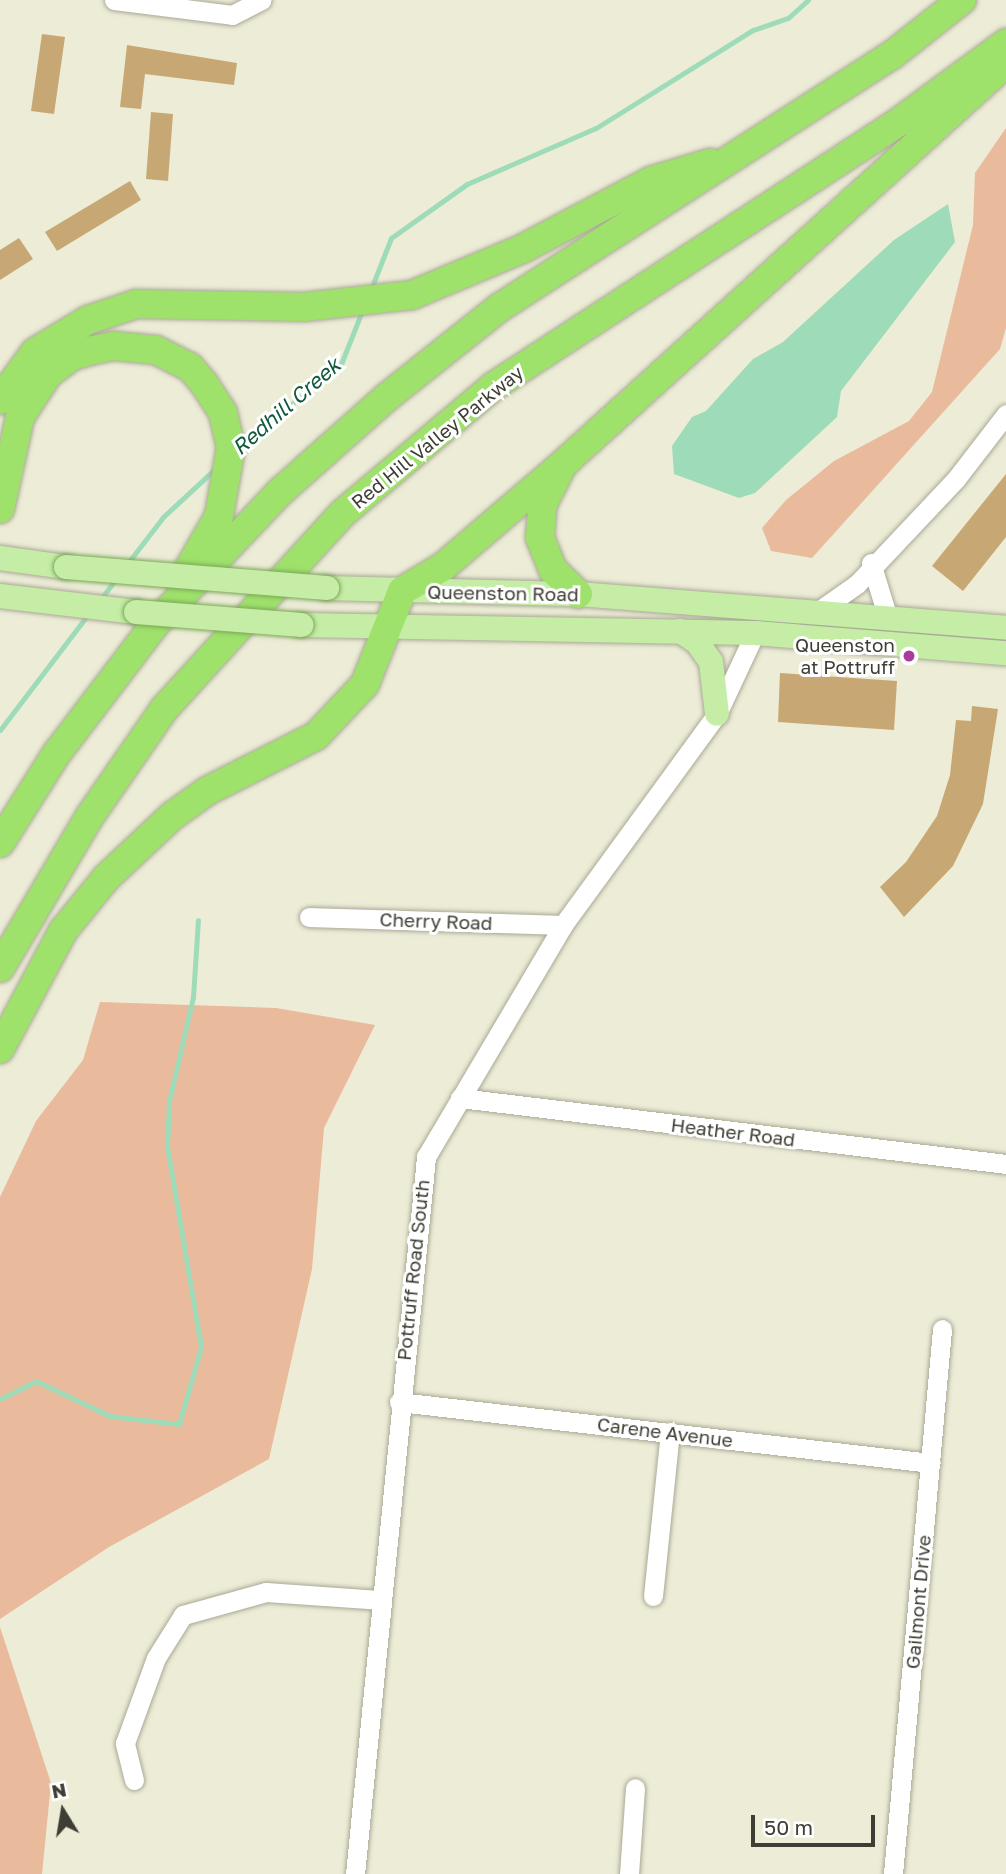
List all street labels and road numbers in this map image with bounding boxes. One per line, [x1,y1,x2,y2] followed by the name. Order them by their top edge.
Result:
[347,361,527,513] street label: Red Hill Valley Parkway
[427,580,579,606] street label: Queenston Road
[379,908,493,934] street label: Cherry Road
[670,1113,796,1151] street label: Heather Road
[392,1178,434,1362] street label: Pottruff Road South
[596,1412,734,1452] street label: Carene Avenue
[901,1534,935,1670] street label: Gailmont Drive

